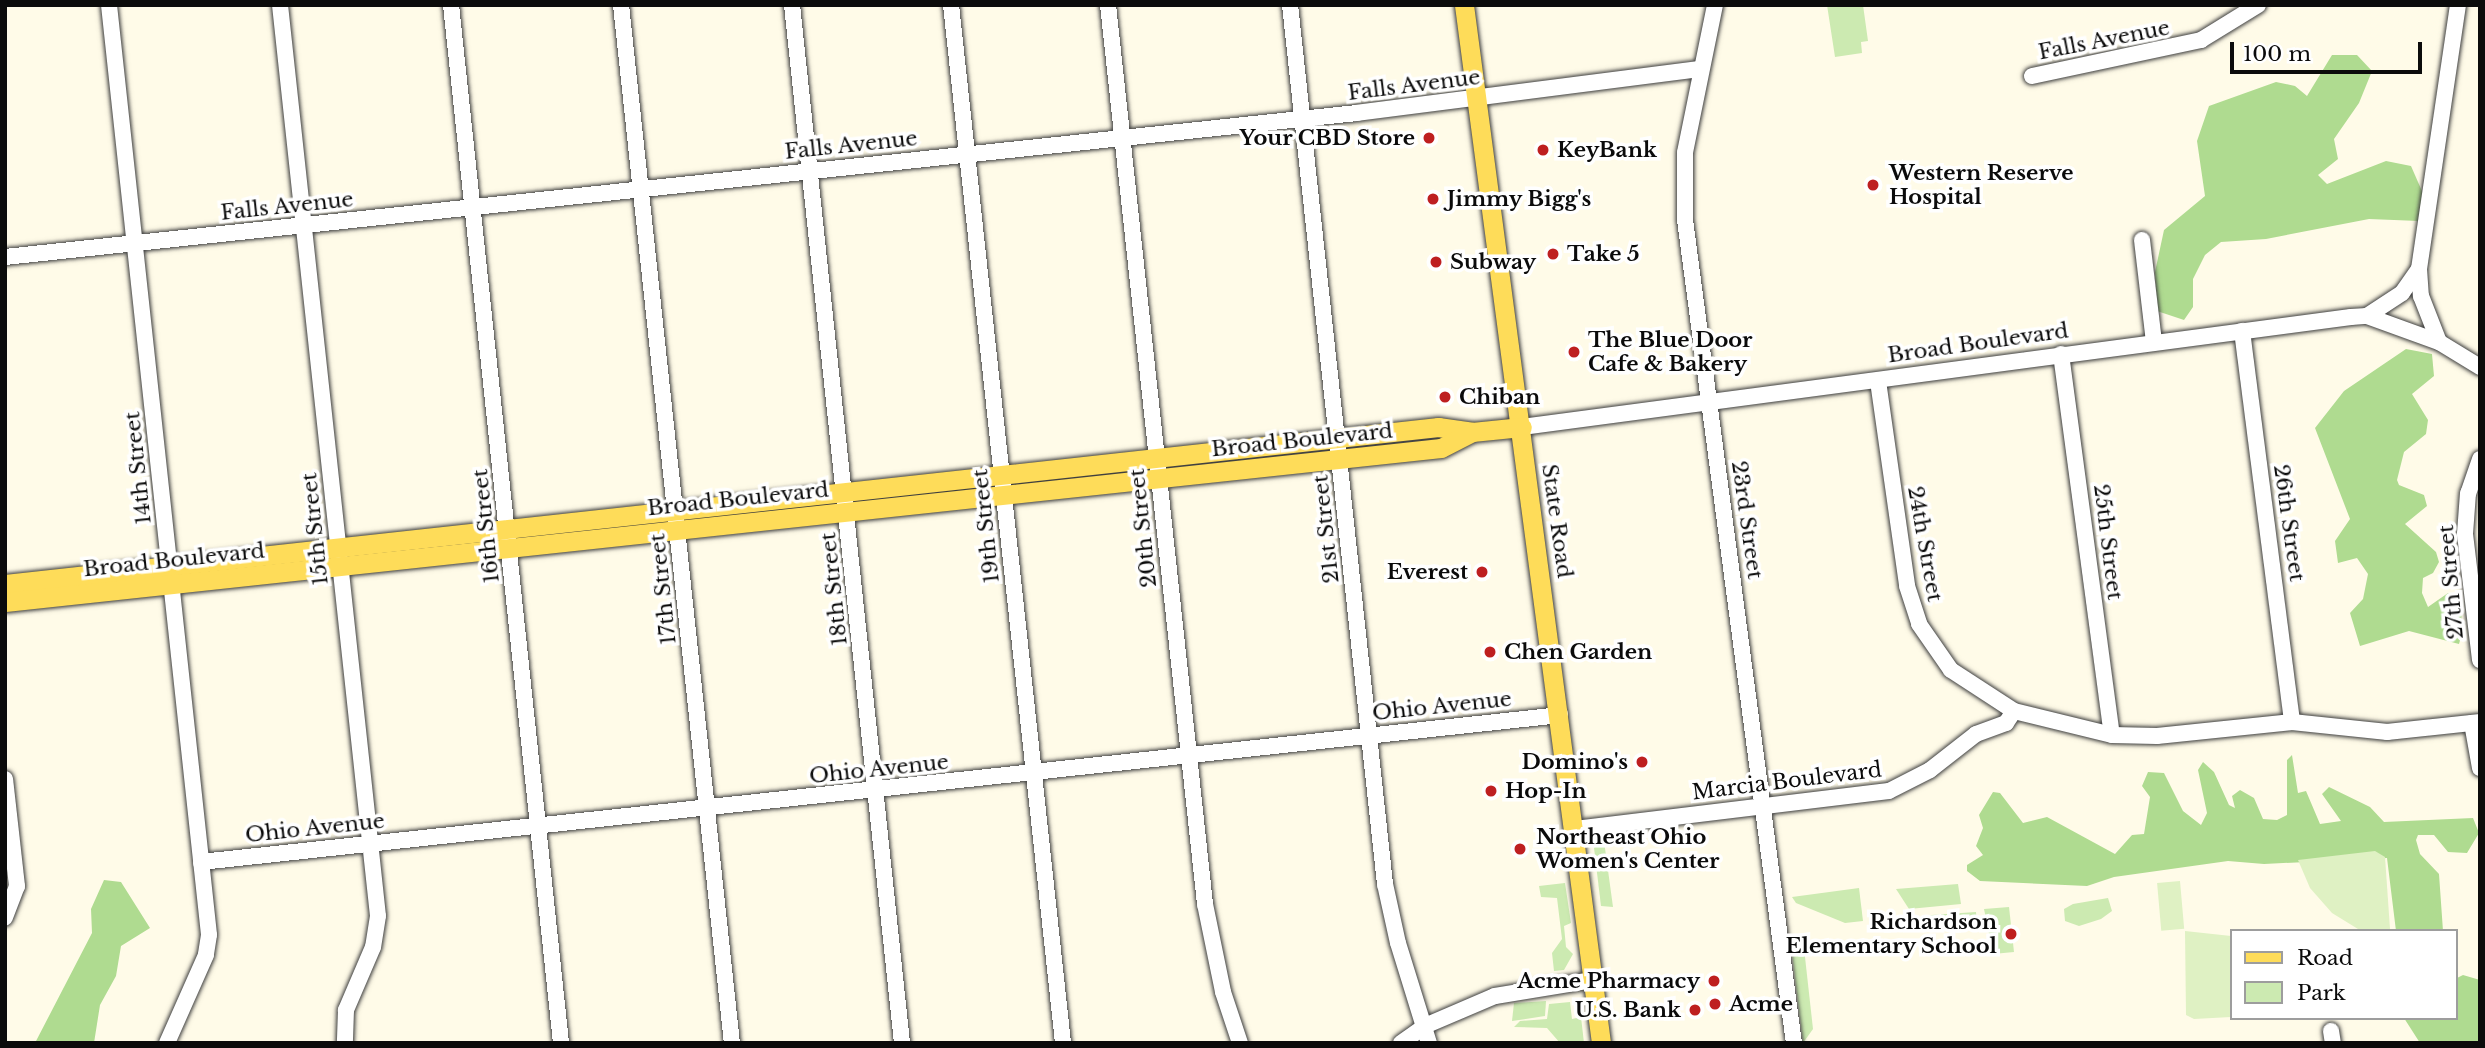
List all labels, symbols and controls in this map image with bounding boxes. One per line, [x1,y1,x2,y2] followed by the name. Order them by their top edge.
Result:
[2036,15,2172,65] street label: Falls Avenue
[2233,28,2426,72] scale bar
[2243,41,2311,67] text: 100 m
[1346,64,1482,106] street label: Falls Avenue
[783,125,919,165] street label: Falls Avenue
[1239,125,1415,151] place label: Your CBD Store
[1421,130,1437,146] marker: Your CBD Store
[1557,137,1657,163] place label: KeyBank
[1535,142,1551,158] marker: KeyBank
[1889,160,2074,210] place label: Western Reserve Hospital
[1863,175,1883,195] marker: Western Reserve Hospital
[219,186,355,226] street label: Falls Avenue
[1447,186,1592,212] place label: Jimmy Bigg's
[1425,191,1441,207] marker: Jimmy Bigg's
[1567,241,1639,267] place label: Take 5
[1545,246,1561,262] marker: Take 5
[1450,249,1536,275] place label: Subway
[1428,254,1444,270] marker: Subway
[1886,318,2070,368] street label: Broad Boulevard
[1588,327,1753,377] place label: The Blue Door Cafe & Bakery
[1566,344,1582,360] marker: The Blue Door Cafe & Bakery
[1459,384,1540,410] place label: Chiban
[1437,389,1453,405] marker: Chiban
[120,410,156,526] street label: 14th Street
[1210,418,1394,462] street label: Broad Boulevard
[1726,459,1768,581] street label: 23rd Street
[1537,462,1577,580] street label: State Road
[2268,463,2310,583] street label: 26th Street
[1124,467,1162,589] street label: 20th Street
[467,468,505,584] street label: 16th Street
[967,468,1005,584] street label: 19th Street
[297,472,333,586] street label: 15th Street
[1308,473,1344,585] street label: 21st Street
[646,477,830,521] street label: Broad Boulevard
[2088,483,2128,601] street label: 25th Street
[1902,484,1948,604] street label: 24th Street
[2433,524,2469,640] street label: 27th Street
[816,531,852,647] street label: 18th Street
[645,532,681,646] street label: 17th Street
[82,538,266,582] street label: Broad Boulevard
[1387,559,1468,585] place label: Everest
[1474,564,1490,580] marker: Everest
[1504,639,1652,665] place label: Chen Garden
[1482,644,1498,660] marker: Chen Garden
[1371,686,1513,726] street label: Ohio Avenue
[808,749,950,789] street label: Ohio Avenue
[1521,749,1628,775] place label: Domino's
[1634,754,1650,770] marker: Domino's
[1691,757,1883,805] street label: Marcia Boulevard
[1505,778,1586,804] place label: Hop-In
[1483,783,1499,799] marker: Hop-In
[244,808,386,848] street label: Ohio Avenue
[1536,824,1719,874] place label: Northeast Ohio Women's Center
[1510,839,1530,859] marker: Northeast Ohio Women's Center
[1785,909,1997,959] place label: Richardson Elementary School
[2003,926,2019,942] marker: Richardson Elementary School
[2230,929,2457,1020] legend
[2297,945,2353,971] text: Road
[1517,968,1700,994] place label: Acme Pharmacy
[1706,973,1722,989] marker: Acme Pharmacy
[2297,980,2346,1006] text: Park
[1729,991,1793,1017] place label: Acme
[1707,996,1723,1012] marker: Acme
[1575,997,1681,1023] place label: U.S. Bank
[1687,1002,1703,1018] marker: U.S. Bank

